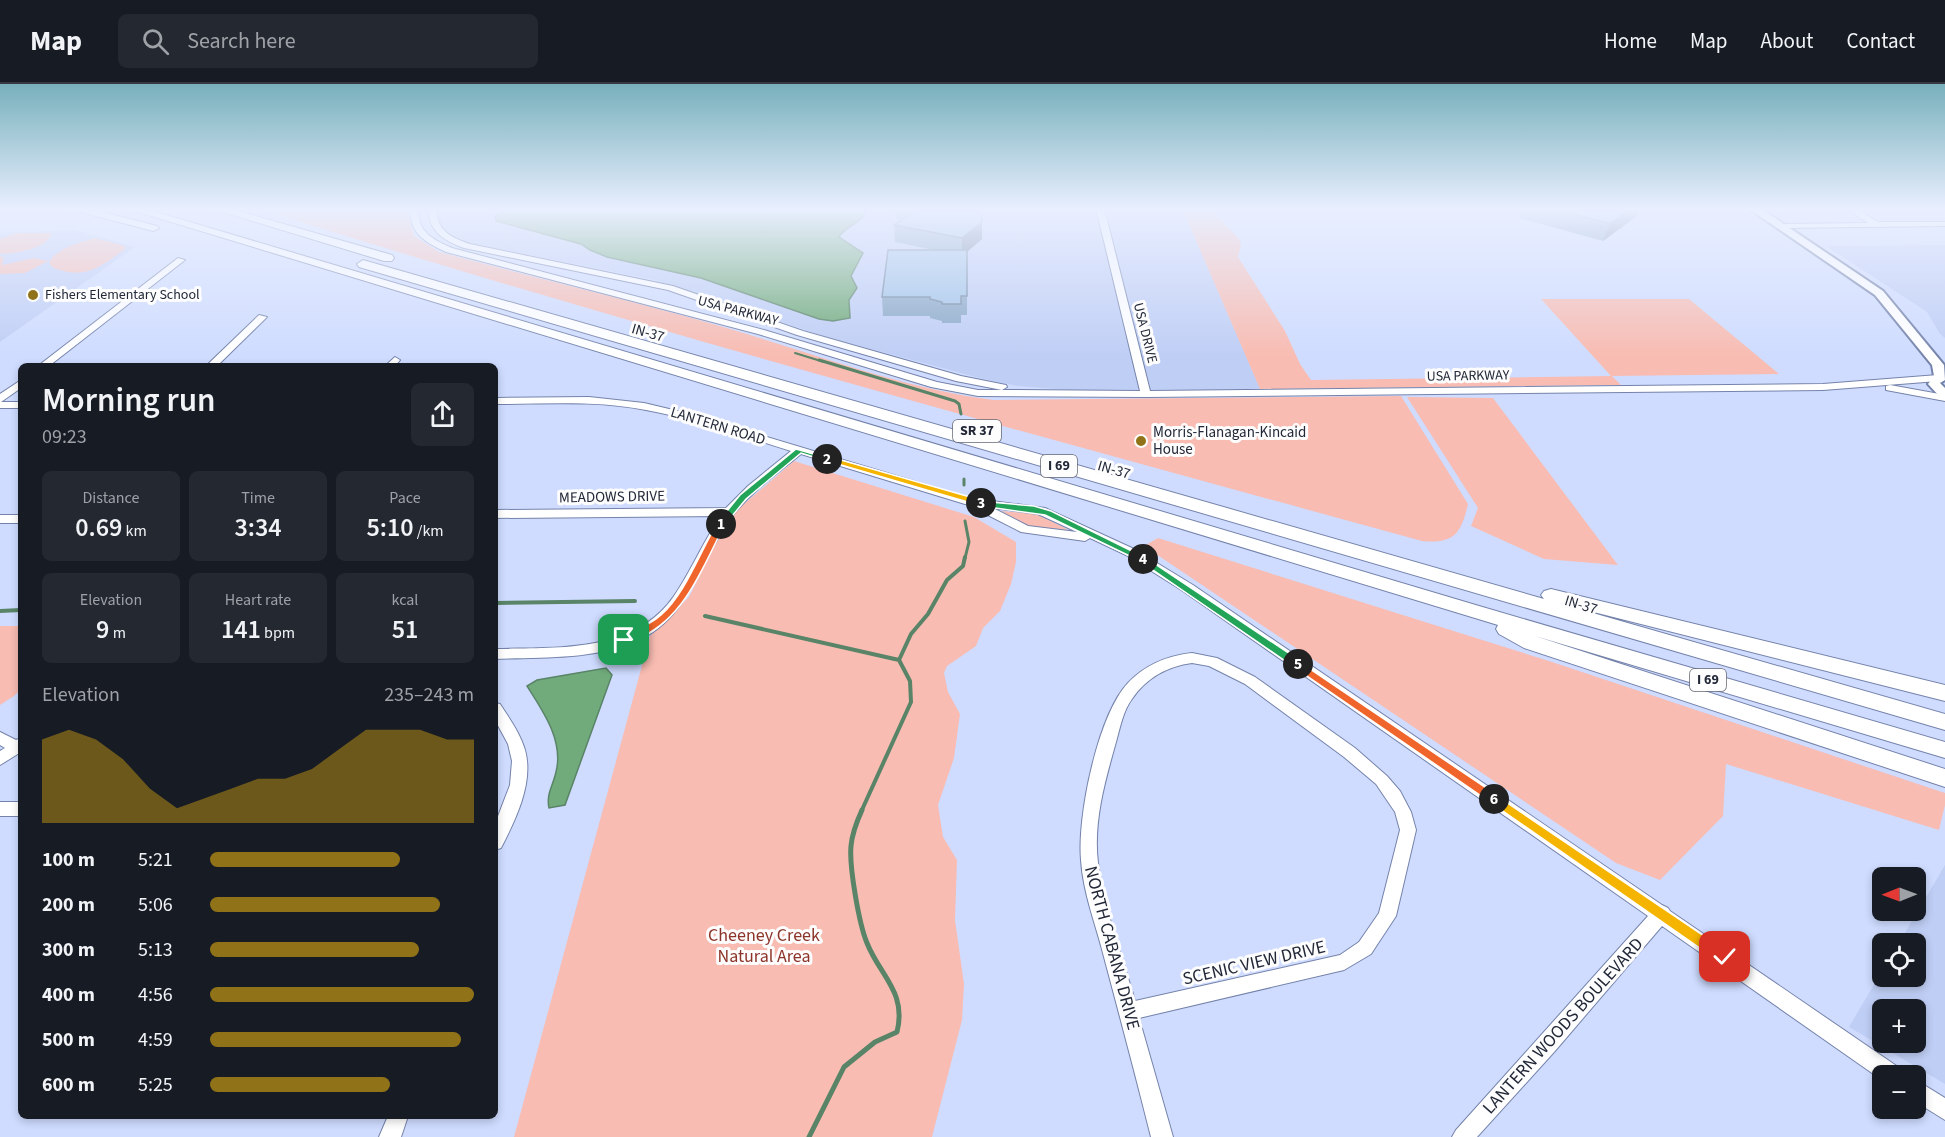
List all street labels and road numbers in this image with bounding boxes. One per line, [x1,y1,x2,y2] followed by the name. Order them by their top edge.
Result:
[695,291,781,331] street label: USA PARKWAY
[1128,301,1162,365] street label: USA DRIVE
[629,318,667,348] street label: IN-37
[1427,365,1510,387] street label: USA PARKWAY
[668,402,768,450] street label: LANTERN ROAD
[953,420,1001,442] road number: SR 37
[1041,455,1077,477] road number: I 69
[1095,455,1133,485] street label: IN-37
[559,486,665,508] street label: MEADOWS DRIVE
[1562,590,1600,620] street label: IN-37
[1690,669,1726,691] road number: I 69
[1078,863,1146,1033] street label: NORTH CABANA DRIVE
[1477,932,1649,1120] street label: LANTERN WOODS BOULEVARD
[1180,934,1328,992] street label: SCENIC VIEW DRIVE

